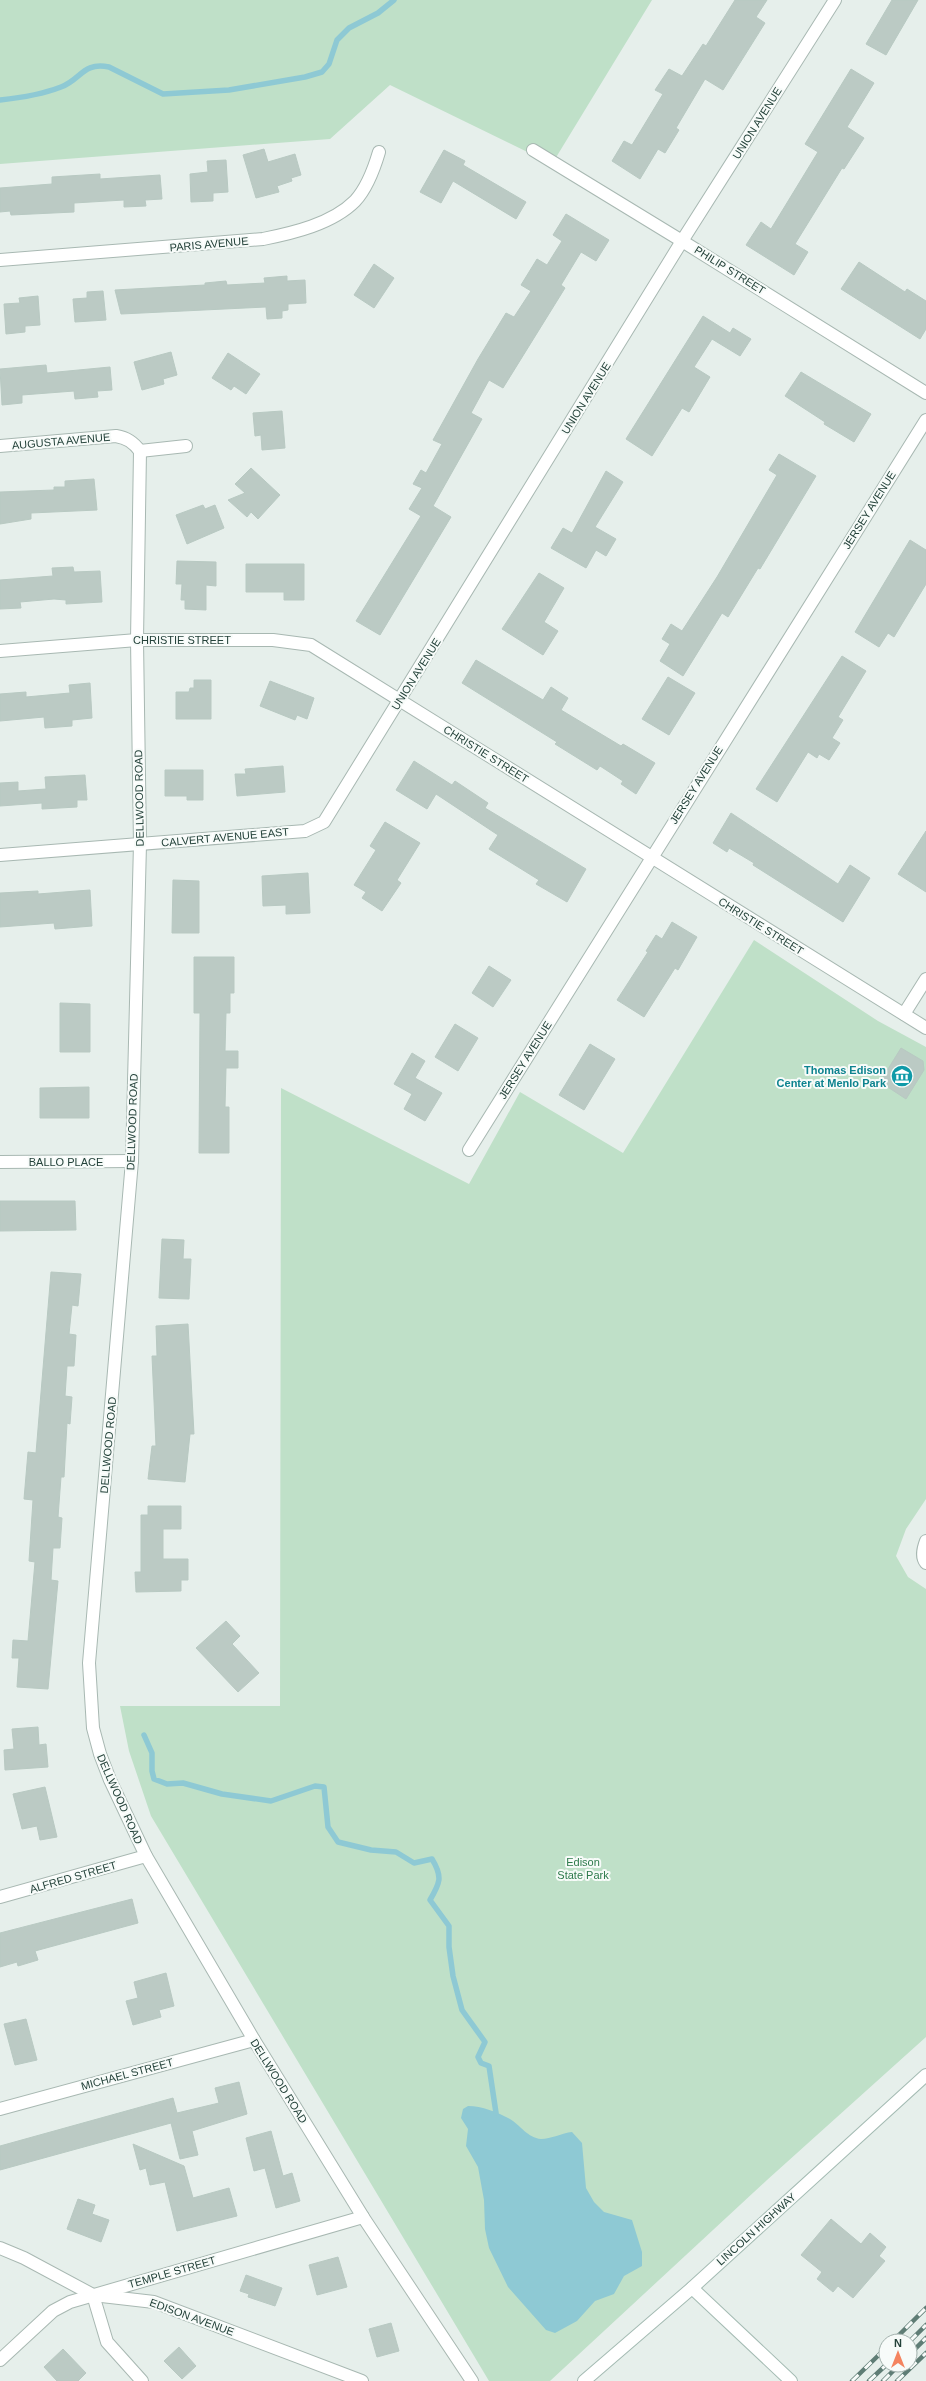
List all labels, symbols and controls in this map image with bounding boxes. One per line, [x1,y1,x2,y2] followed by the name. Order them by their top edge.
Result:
[730,85,784,161] street label: UNION AVENUE
[169,235,249,253] street label: PARIS AVENUE
[692,243,768,297] street label: PHILIP STREET
[559,360,613,436] street label: UNION AVENUE
[11,431,111,451] street label: AUGUSTA AVENUE
[840,469,898,551] street label: JERSEY AVENUE
[133,634,231,646] street label: CHRISTIE STREET
[389,636,443,712] street label: UNION AVENUE
[441,723,531,785] street label: CHRISTIE STREET
[667,744,725,826] street label: JERSEY AVENUE
[132,749,146,847] street label: DELLWOOD ROAD
[161,825,290,849] street label: CALVERT AVENUE EAST
[716,895,806,957] street label: CHRISTIE STREET
[496,1019,554,1101] street label: JERSEY AVENUE
[889,1063,915,1089] museum icon: Thomas Edison Center at Menlo Park
[777,1064,887,1089] place label: Thomas Edison Center at Menlo Park
[124,1073,140,1171] street label: DELLWOOD ROAD
[29,1156,103,1168] street label: BALLO PLACE
[98,1396,118,1494] street label: DELLWOOD ROAD
[95,1752,145,1846] street label: DELLWOOD ROAD
[557,1856,609,1881] park label: Edison State Park
[28,1859,118,1895] street label: ALFRED STREET
[248,2037,310,2125] street label: DELLWOOD ROAD
[80,2056,175,2092] street label: MICHAEL STREET
[714,2190,798,2268] street label: LINCOLN HIGHWAY
[127,2254,217,2290] street label: TEMPLE STREET
[148,2296,236,2338] street label: EDISON AVENUE
[878,2333,918,2373] north arrow
[894,2337,902,2349] text: N

